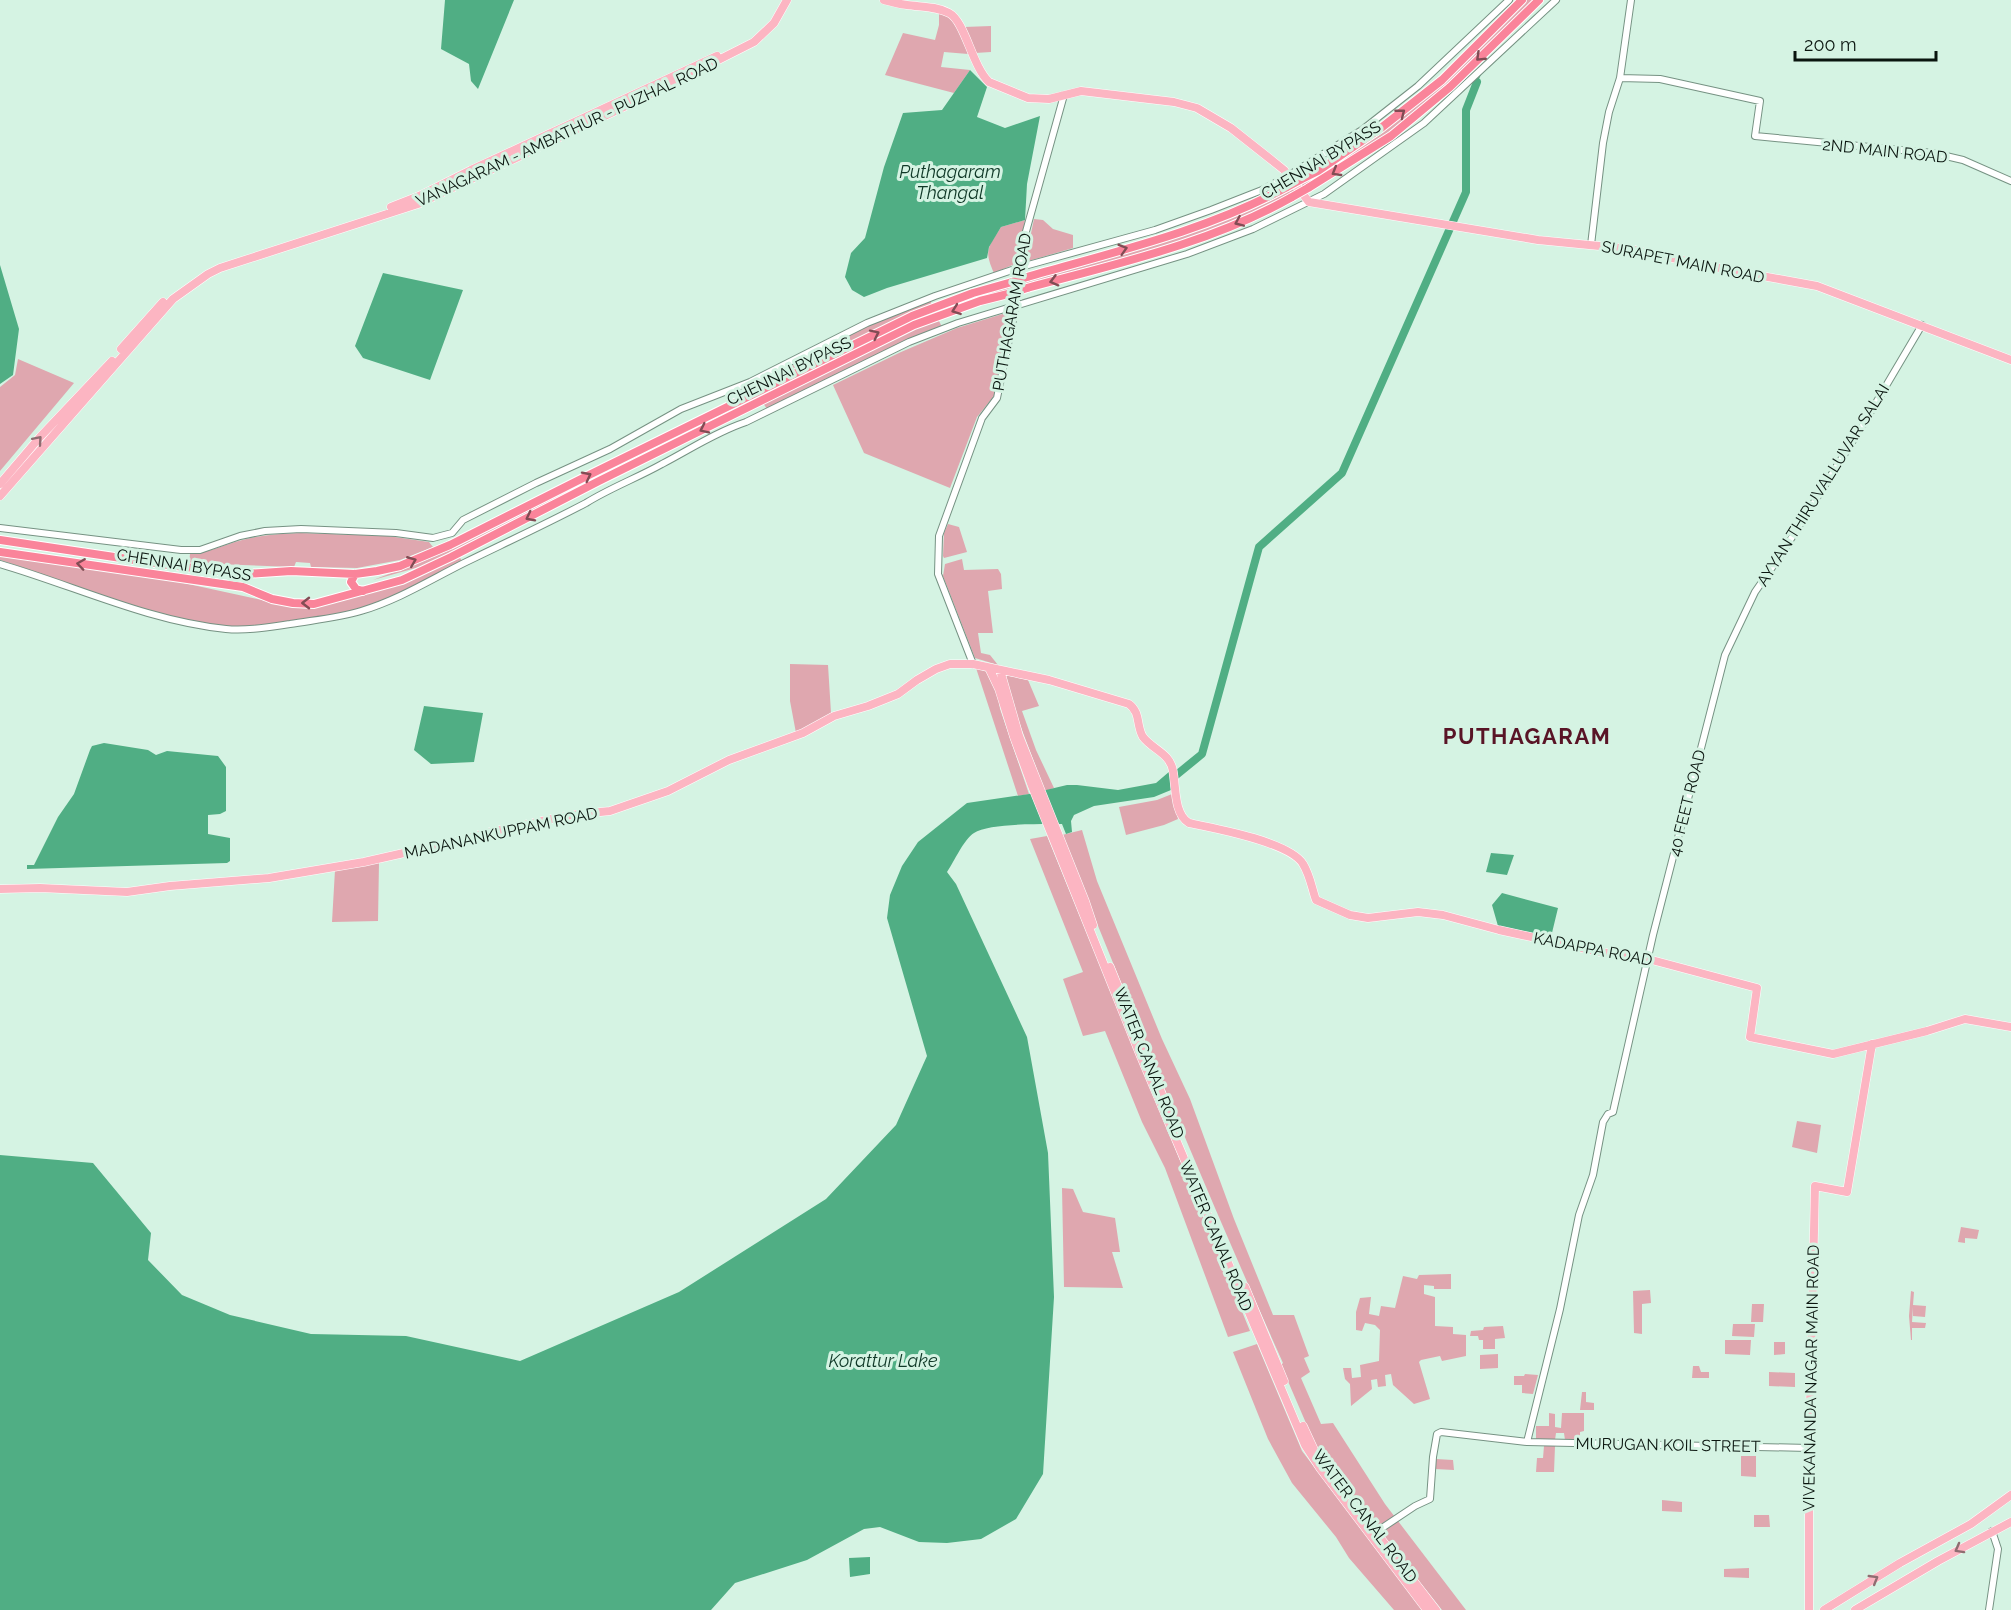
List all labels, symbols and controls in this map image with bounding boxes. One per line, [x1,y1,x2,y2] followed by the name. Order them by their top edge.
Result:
[1795,24,1936,62] scale bar
[1804,34,1857,55] text: 200 m
[1477,50,1488,61] one-way arrow
[413,53,721,211] street label: VANAGARAM - AMBATHUR - PUZHAL ROAD
[1394,110,1405,121] one-way arrow
[1258,117,1384,203] street label: CHENNAI BYPASS
[1821,135,1949,167] street label: 2ND MAIN ROAD
[899,161,1001,203] water label: Puthagaram Thangal
[1332,164,1342,176] one-way arrow
[1235,215,1246,227] one-way arrow
[989,232,1035,392] street label: PUTHAGARAM ROAD
[1600,237,1766,287] street label: SURAPET MAIN ROAD
[1117,244,1128,257] one-way arrow
[1049,274,1060,286] one-way arrow
[951,302,962,315] one-way arrow
[869,330,880,341] one-way arrow
[724,333,855,409] street label: CHENNAI BYPASS
[1753,380,1893,590] street label: AYYAN THIRUVALLUVAR SALAI
[700,422,711,434] one-way arrow
[31,436,42,447] one-way arrow
[581,471,592,483] one-way arrow
[526,510,536,521] one-way arrow
[115,545,253,585] street label: CHENNAI BYPASS
[405,556,416,568] one-way arrow
[77,558,86,570] one-way arrow
[301,597,310,610] one-way arrow
[1443,723,1611,749] district label: PUTHAGARAM
[1665,748,1709,858] street label: 40 FEET ROAD
[403,803,599,863] street label: MADANANKUPPAM ROAD
[1532,928,1654,970] street label: KADAPPA ROAD
[1110,985,1188,1141] street label: WATER CANAL ROAD
[1176,1158,1256,1314] street label: WATER CANAL ROAD
[1799,1245,1823,1511] street label: VIVEKANANDA NAGAR MAIN ROAD
[828,1350,938,1371] water label: Korattur Lake
[1575,1434,1761,1456] street label: MURUGAN KOIL STREET
[1309,1446,1421,1586] street label: WATER CANAL ROAD
[1955,1542,1966,1553] one-way arrow
[1868,1575,1878,1587] one-way arrow

